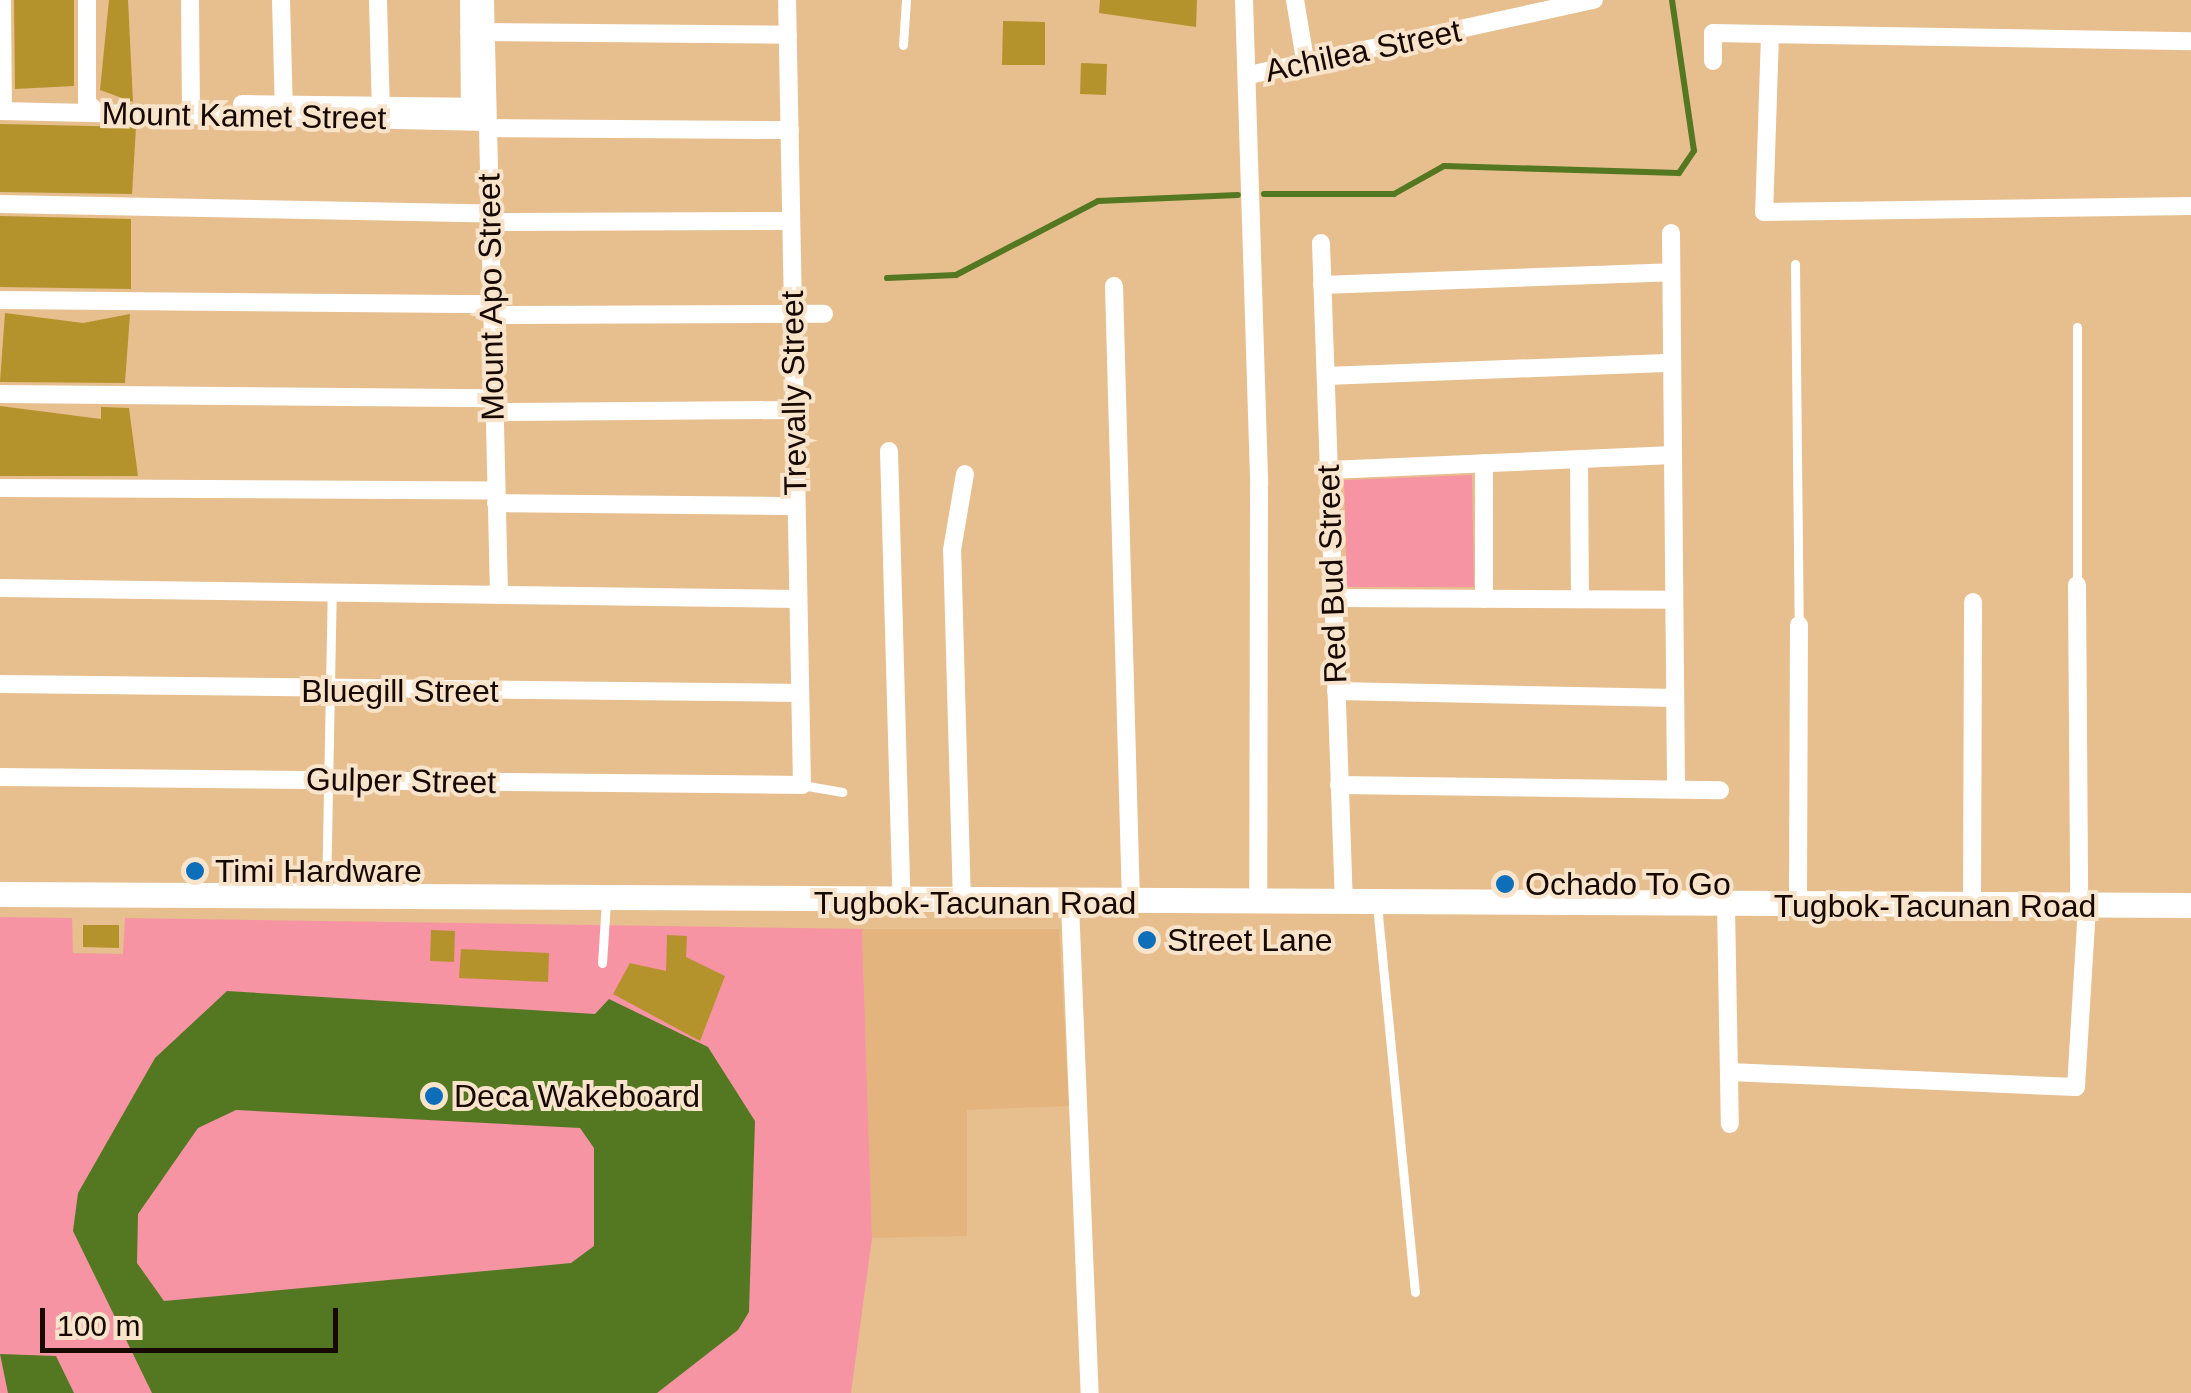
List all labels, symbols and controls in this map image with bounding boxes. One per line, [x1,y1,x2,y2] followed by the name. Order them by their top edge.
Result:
[1262,12,1464,90] street label: Achilea Street
[101,94,387,138] street label: Mount Kamet Street
[470,172,512,422] street label: Mount Apo Street
[773,290,815,496] street label: Trevally Street
[1309,464,1355,684] street label: Red Bud Street
[301,672,499,710] street label: Bluegill Street
[306,760,496,802] street label: Gulper Street
[215,852,422,890] place label: Timi Hardware
[184,860,206,882] marker: Timi Hardware
[1525,865,1731,903] place label: Ochado To Go
[1494,873,1516,895] marker: Ochado To Go
[814,884,1136,922] street label: Tugbok-Tacunan Road
[1774,887,2096,925] street label: Tugbok-Tacunan Road
[1167,921,1332,959] place label: Street Lane
[1136,929,1158,951] marker: Street Lane
[454,1077,700,1115] place label: Deca Wakeboard
[423,1085,445,1107] marker: Deca Wakeboard
[45,1288,342,1350] scale bar
[57,1309,140,1342] text: 100 m

